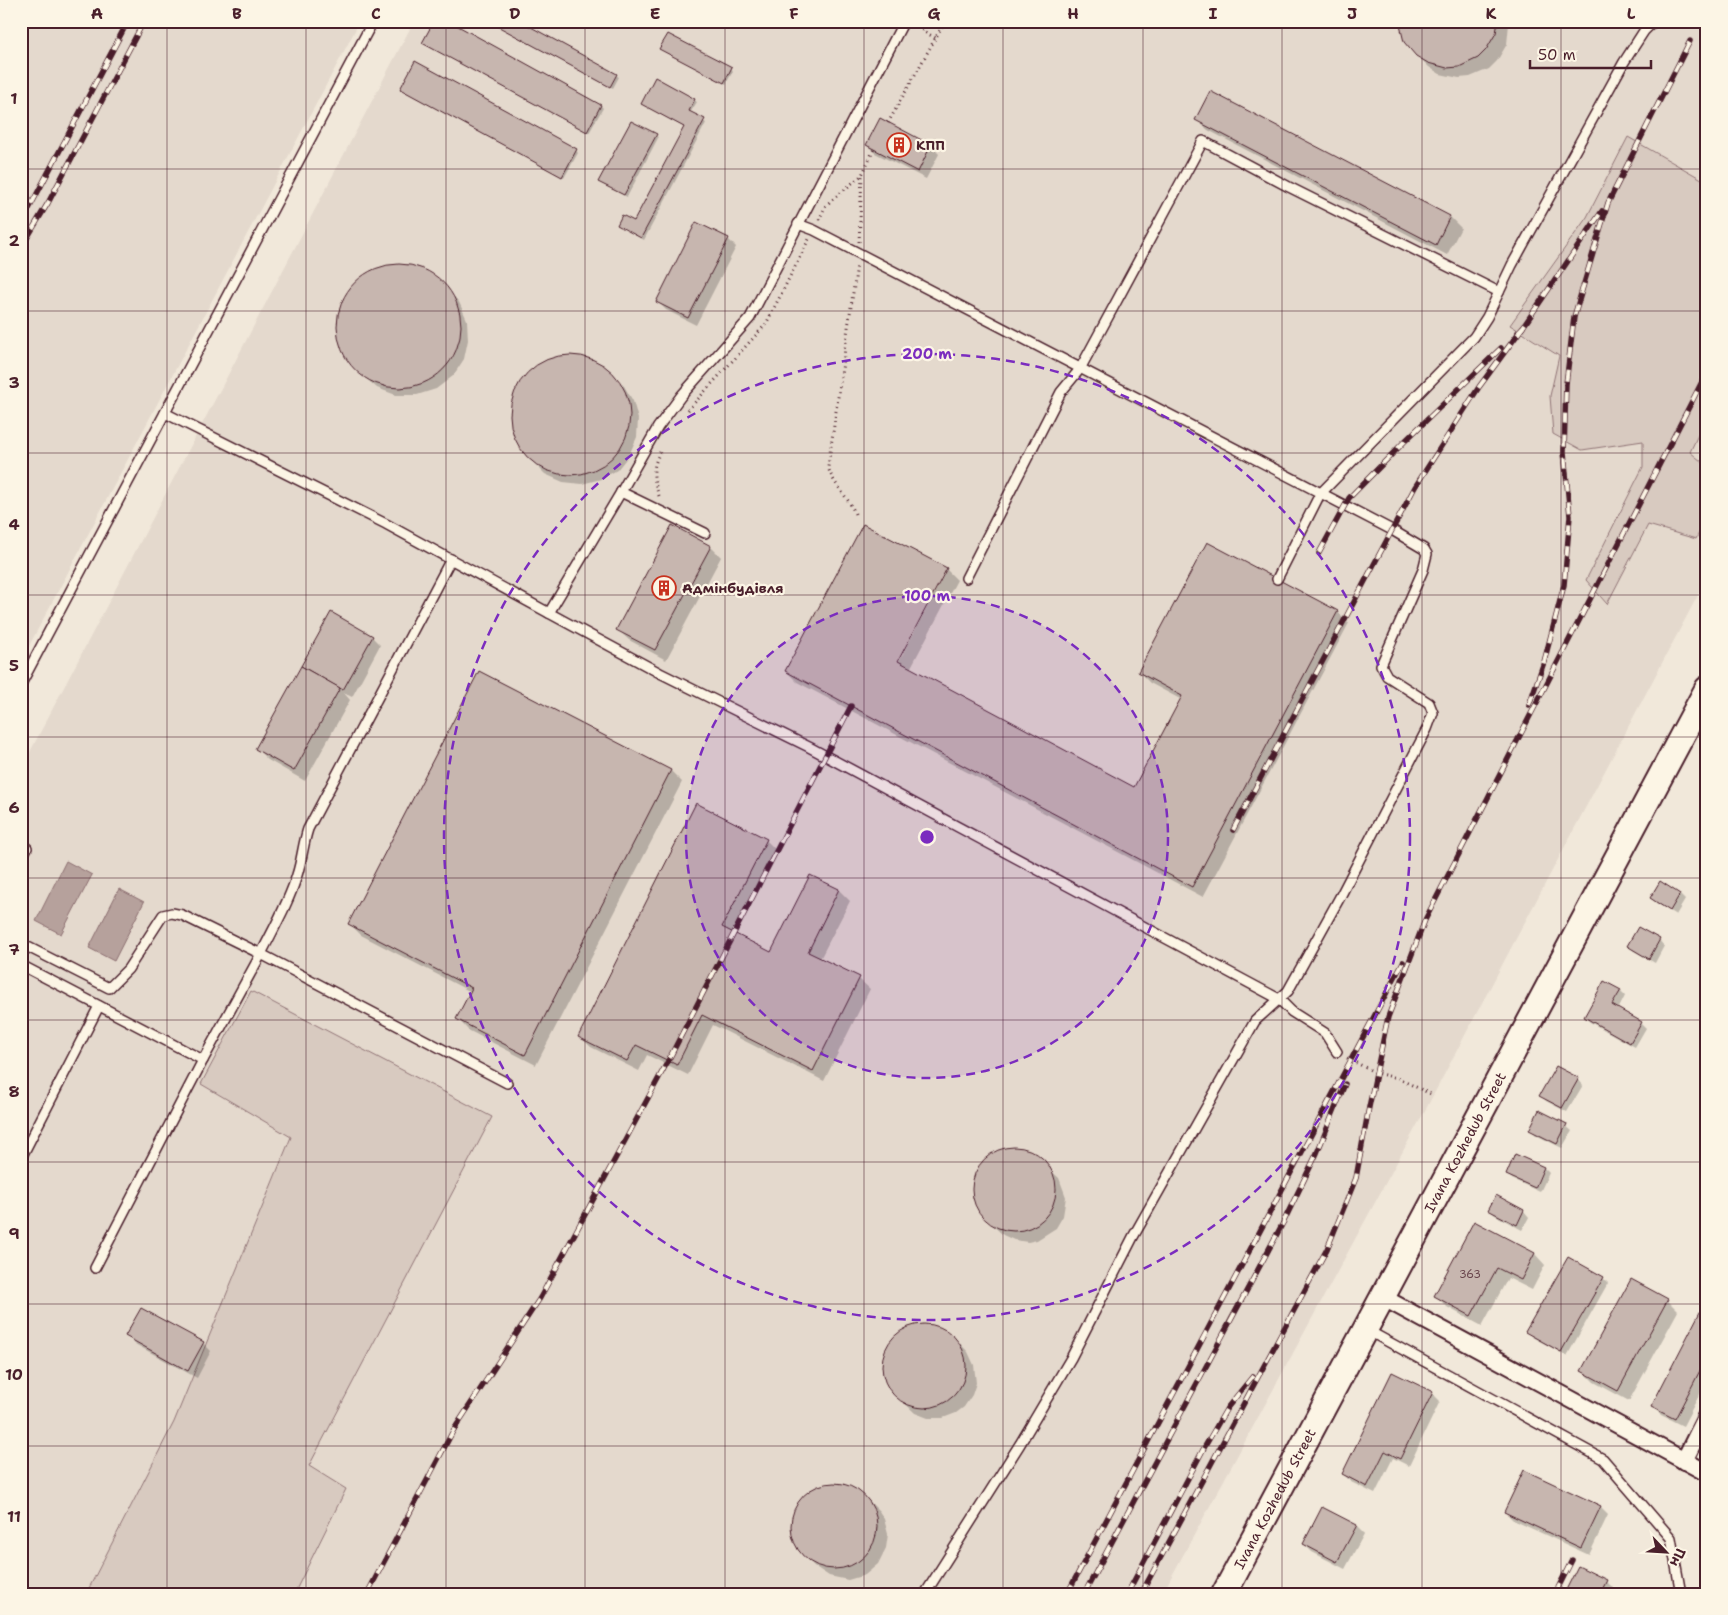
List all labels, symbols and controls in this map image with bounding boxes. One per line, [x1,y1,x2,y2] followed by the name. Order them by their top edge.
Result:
[91,3,103,24] text: A
[232,3,242,24] text: B
[371,3,381,24] text: C
[509,3,521,24] text: D
[650,3,660,24] text: E
[789,3,799,24] text: F
[928,3,941,24] text: G
[1067,3,1079,24] text: H
[1209,3,1218,24] text: I
[1347,3,1357,24] text: J
[1486,3,1497,24] text: K
[1627,3,1636,24] text: L
[1530,38,1652,70] scale bar
[1538,45,1576,65] text: 50 m
[10,88,18,109] text: 1
[886,132,912,158] building icon: КПП
[916,136,945,154] place label: КПП
[8,230,20,251] text: 2
[902,344,952,364] text: 200 m
[8,372,20,393] text: 3
[8,514,20,535] text: 4
[651,575,677,601] building icon: Адмінбудівля
[682,579,783,597] place label: Адмінбудівля
[904,586,950,606] text: 100 m
[9,655,19,676] text: 5
[8,797,20,818] text: 6
[918,828,936,846] centre of rings
[8,939,20,960] text: 7
[1420,1069,1510,1216] street label: Ivana Kozhedub Street
[8,1081,20,1102] text: 8
[8,1223,20,1244] text: 9
[1459,1267,1481,1282] house number: 363
[5,1364,23,1385] text: 10
[1230,1425,1320,1572] street label: Ivana Kozhedub Street
[7,1506,21,1527] text: 11
[1640,1528,1690,1578] north arrow
[1666,1545,1690,1570] text: Пн

